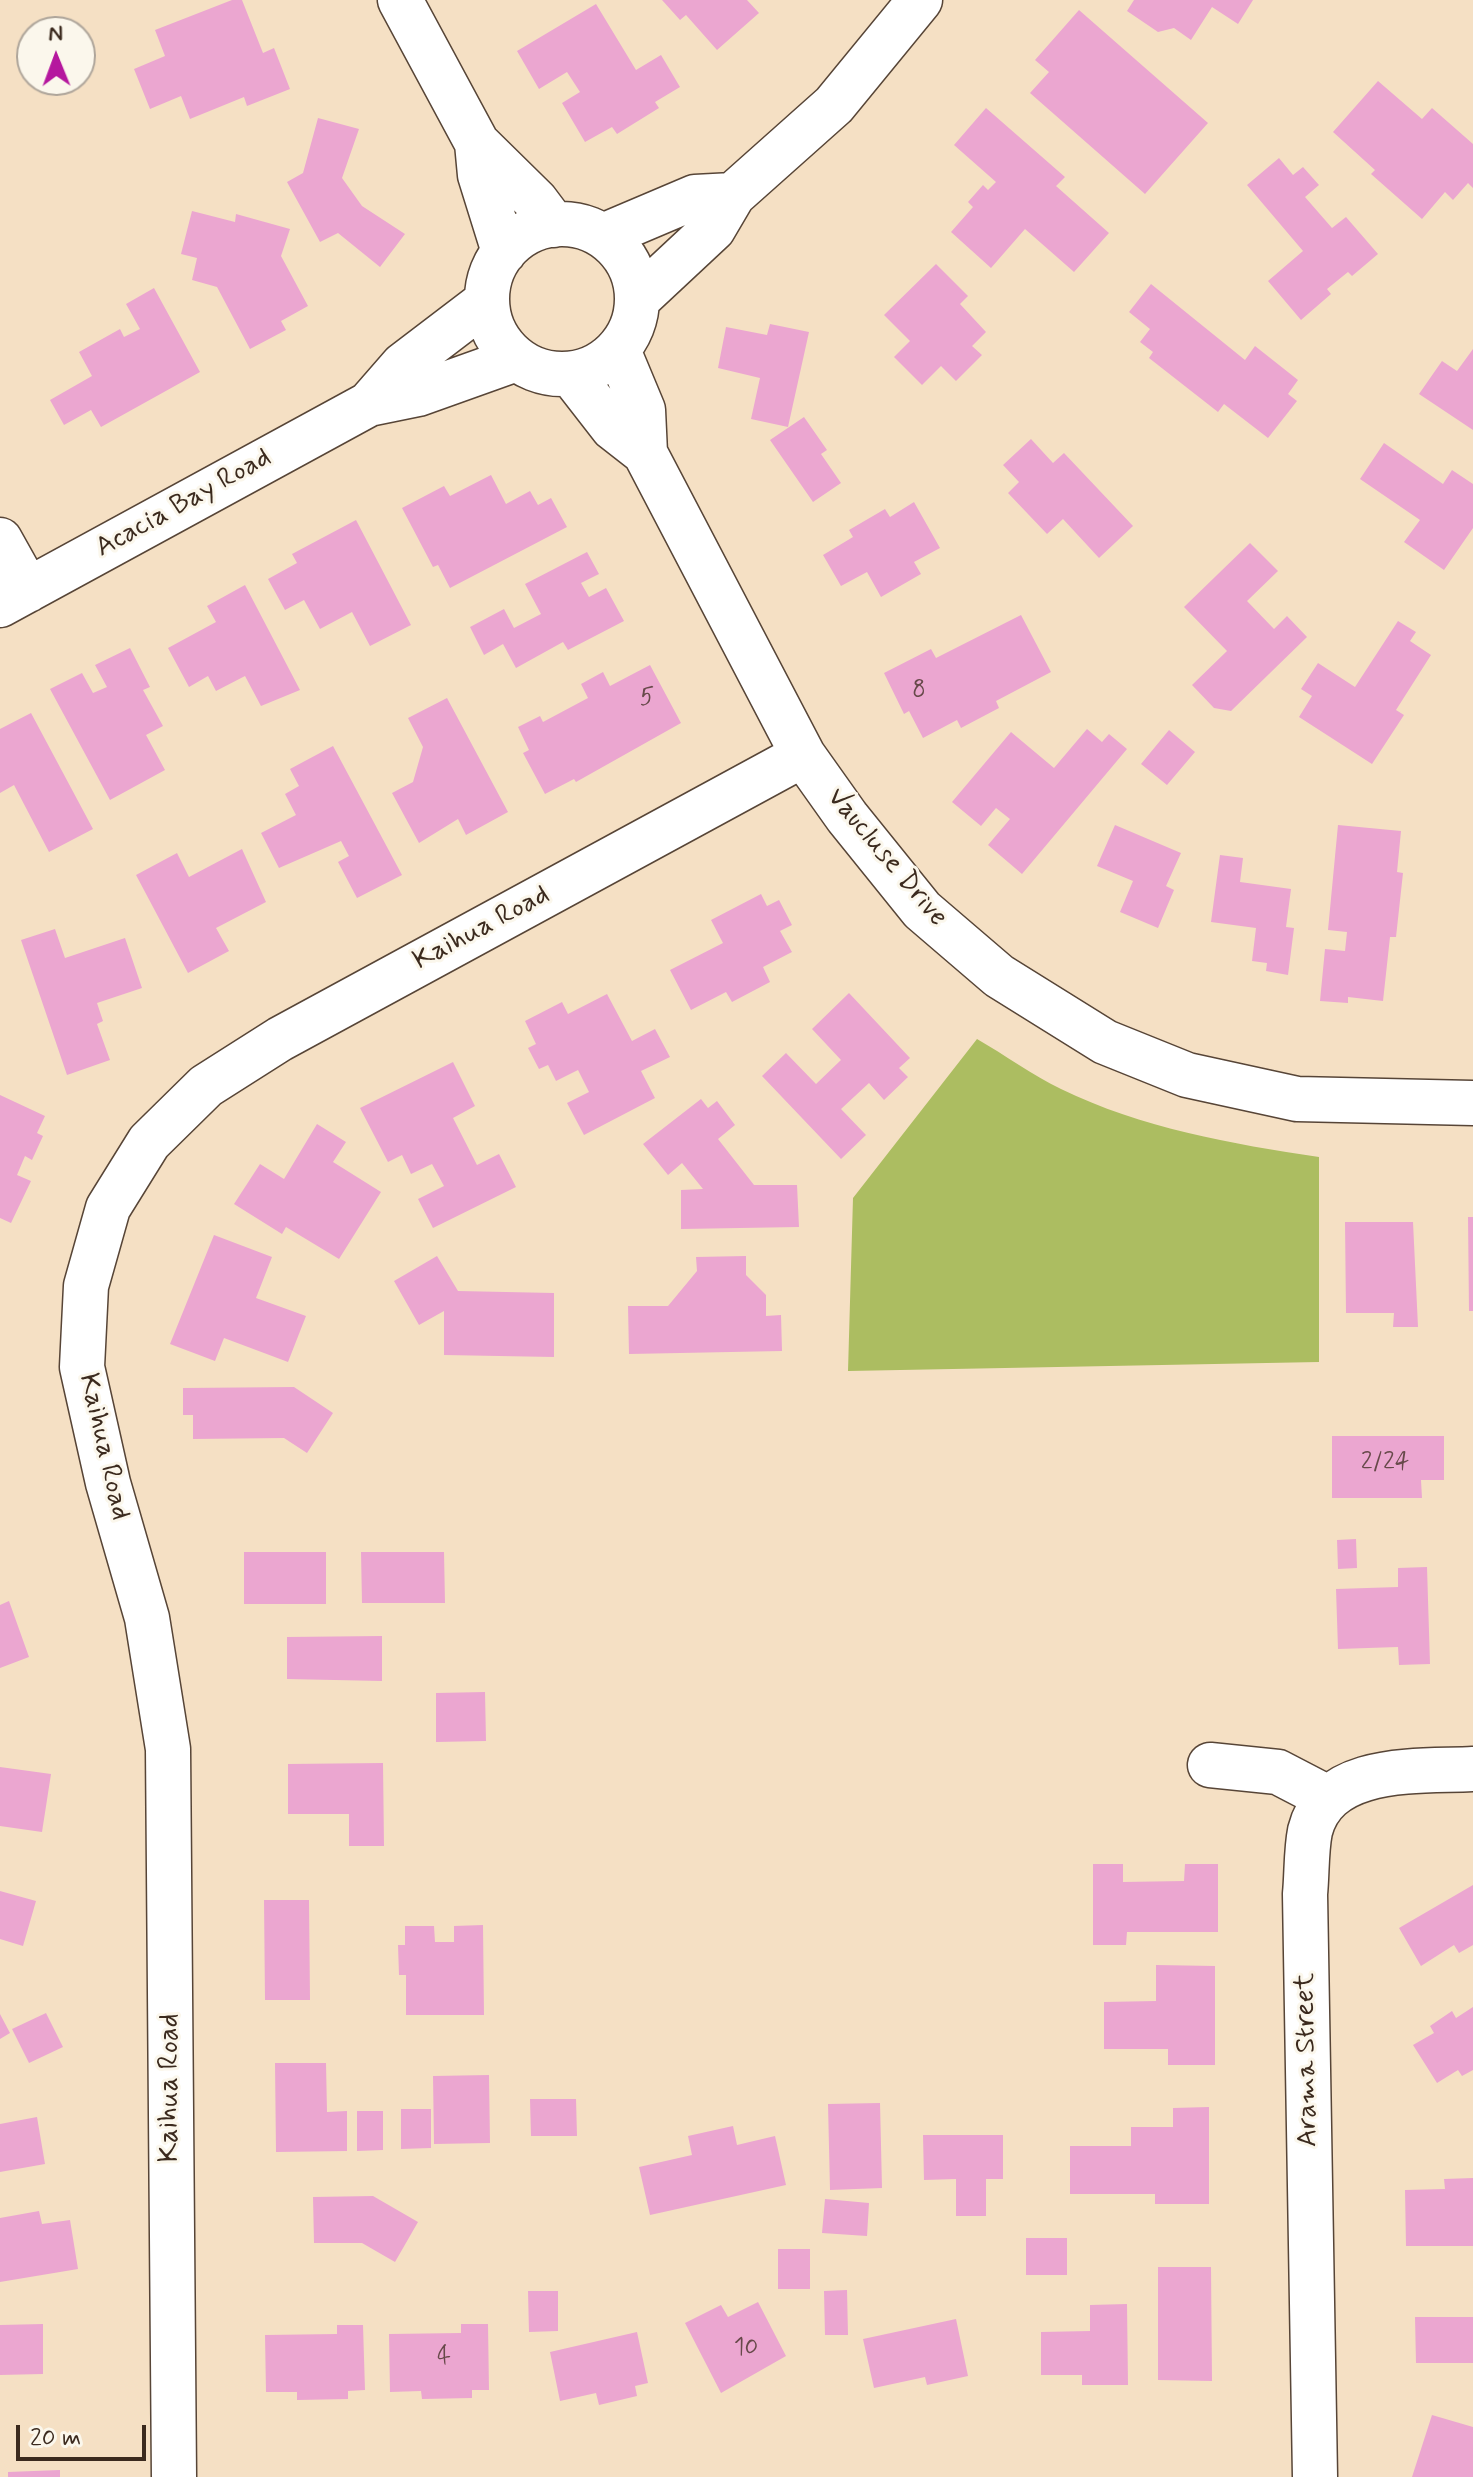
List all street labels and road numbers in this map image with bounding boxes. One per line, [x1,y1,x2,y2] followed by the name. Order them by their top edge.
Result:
[90,442,278,566] street label: Acacia Bay Road
[818,782,954,934] street label: Vaucluse Drive
[408,879,556,979] street label: Kaihua Road
[70,1371,136,1523] street label: Kaihua Road
[1290,1973,1326,2147] street label: Arama Street
[154,2013,188,2163] street label: Kaihua Road

